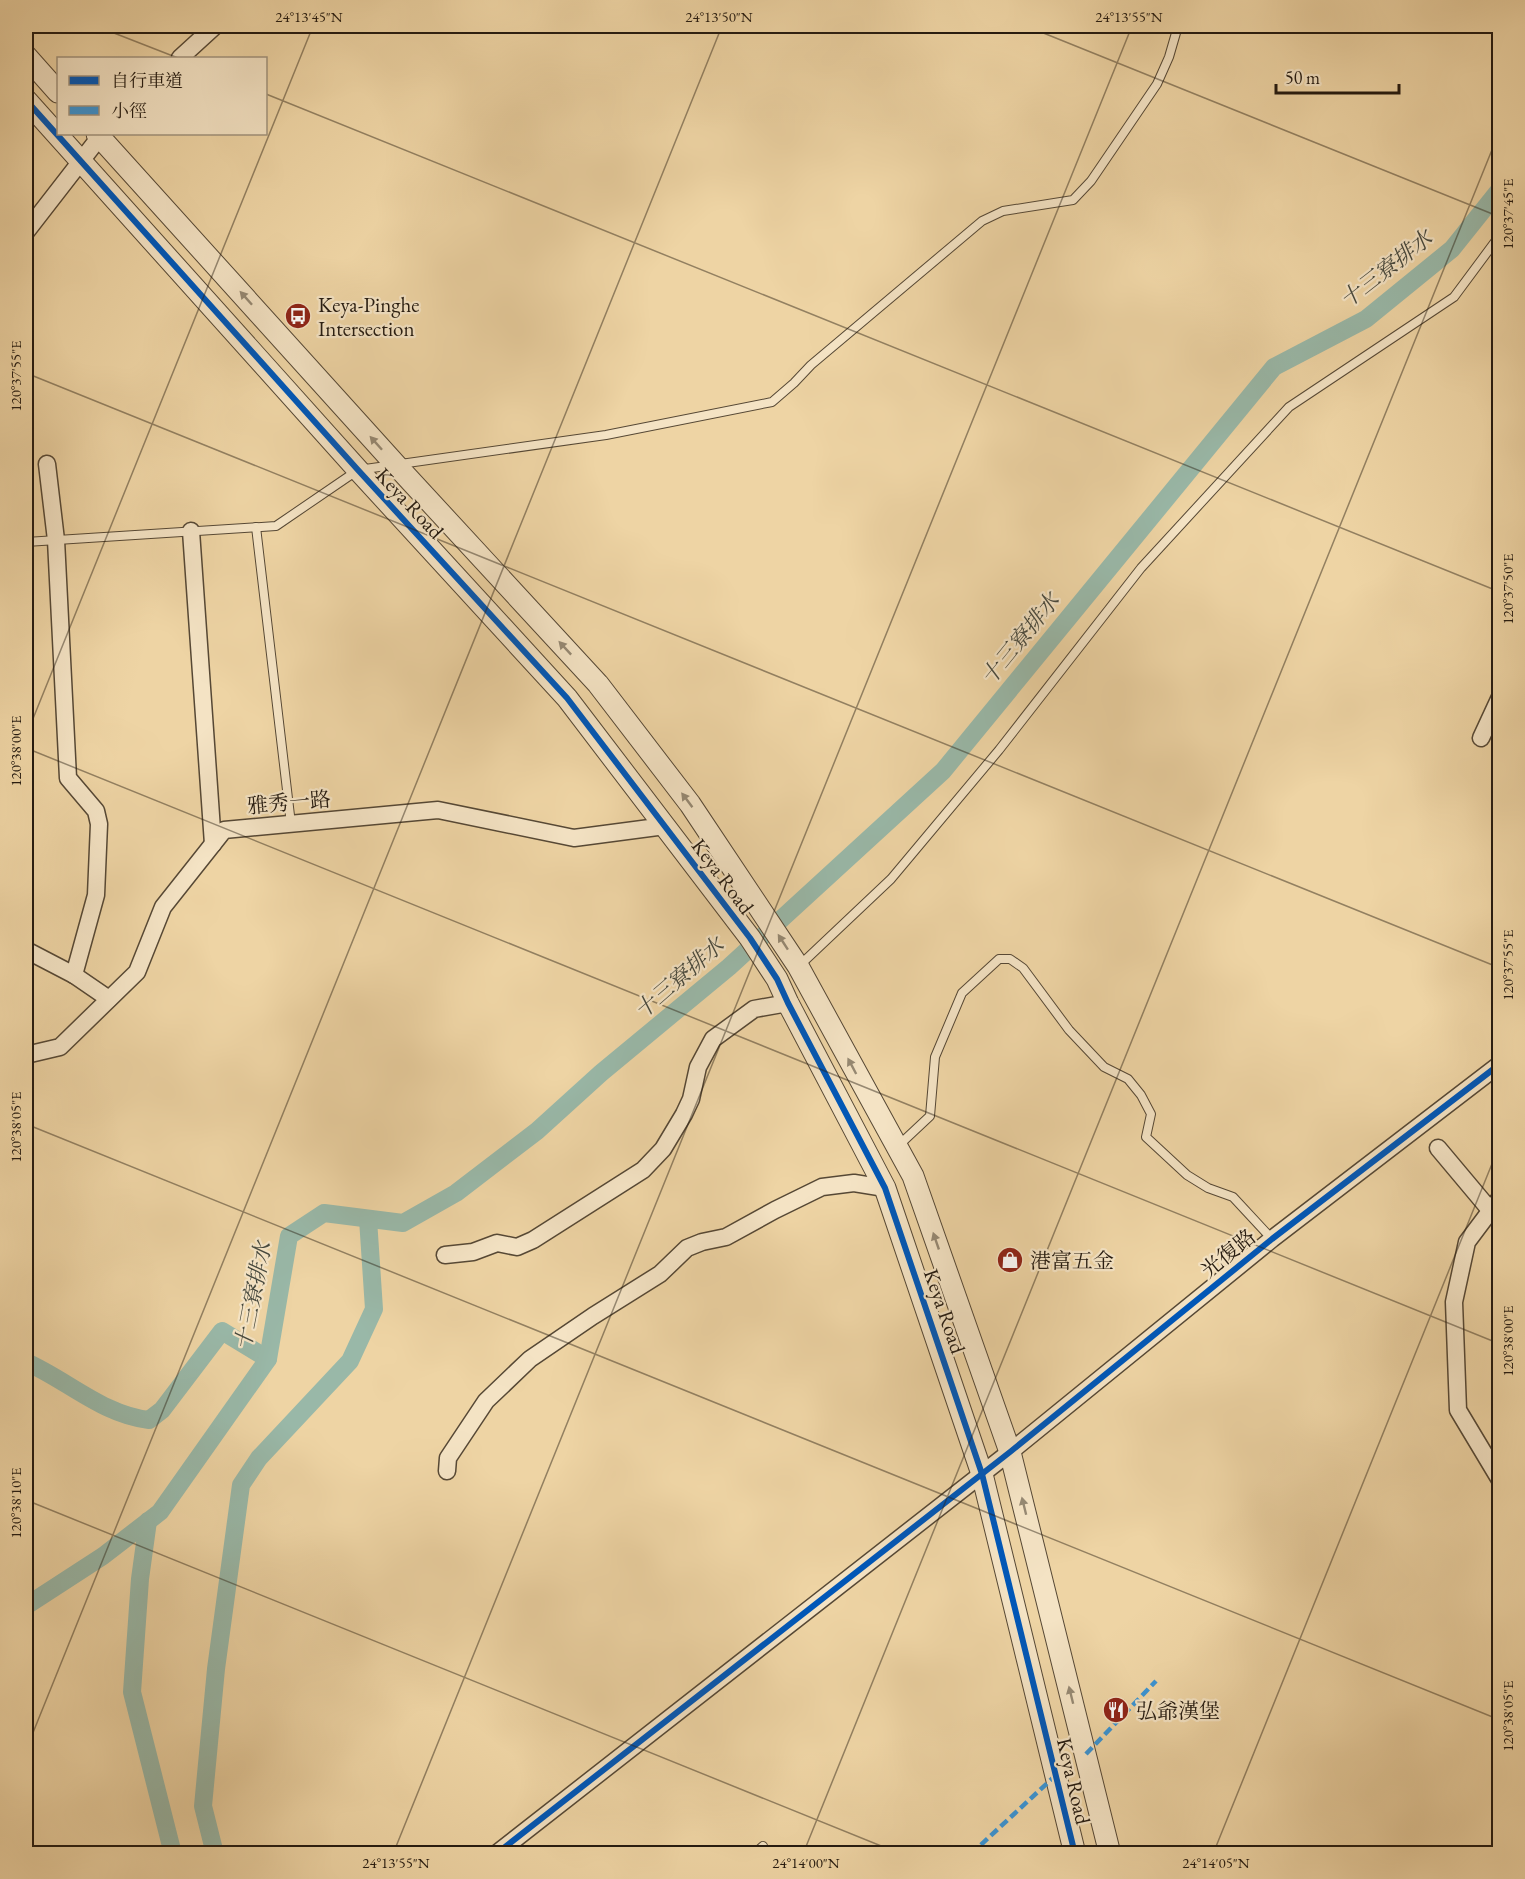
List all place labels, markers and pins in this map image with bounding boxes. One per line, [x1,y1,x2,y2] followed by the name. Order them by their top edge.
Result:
[318,291,419,342] place label: Keya-Pinghe Intersection
[283,301,313,331] bus stop icon: Keya-Pinghe Intersection
[995,1245,1025,1275] shop icon: 港富五金
[1030,1247,1114,1274] place label: 港富五金
[1101,1695,1131,1725] restaurant icon: 弘爺漢堡
[1136,1697,1220,1724] place label: 弘爺漢堡

